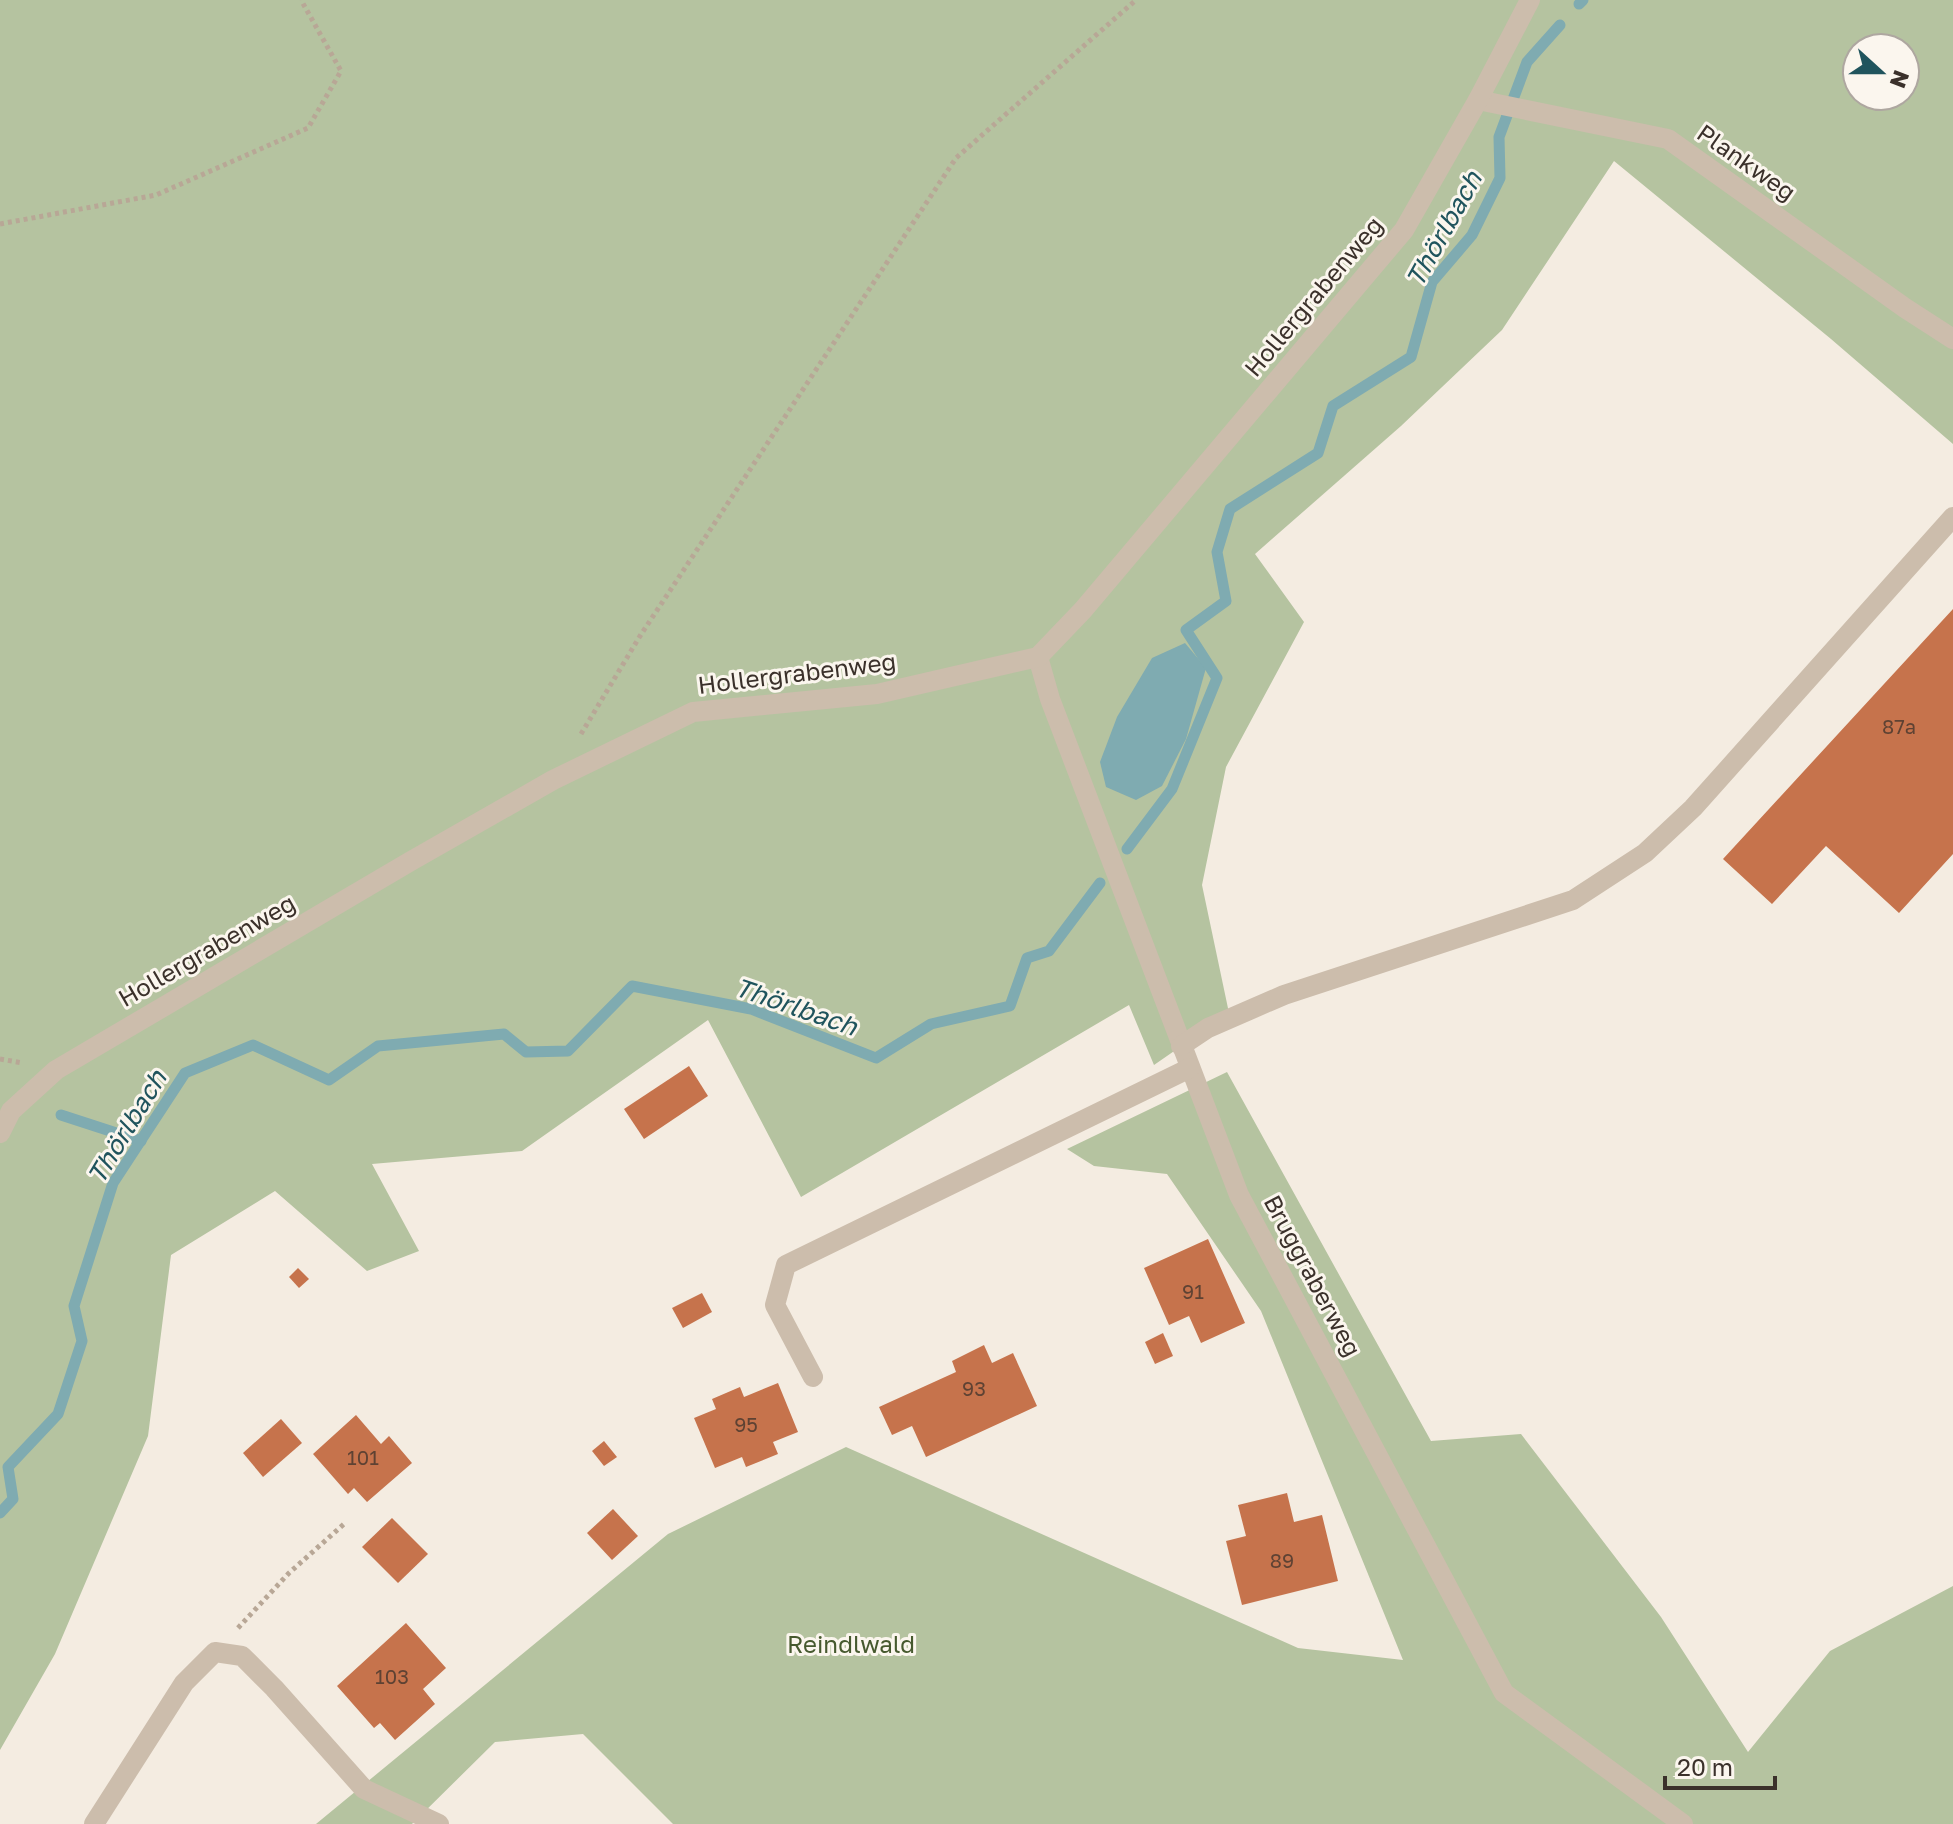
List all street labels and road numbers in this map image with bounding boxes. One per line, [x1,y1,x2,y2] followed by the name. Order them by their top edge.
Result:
[1692,117,1802,206] street label: Plankweg
[1238,210,1388,382] street label: Hollergrabenweg
[696,646,898,699] street label: Hollergrabenweg
[113,887,300,1012] street label: Hollergrabenweg
[1259,1190,1368,1361] street label: Bruggraberweg

